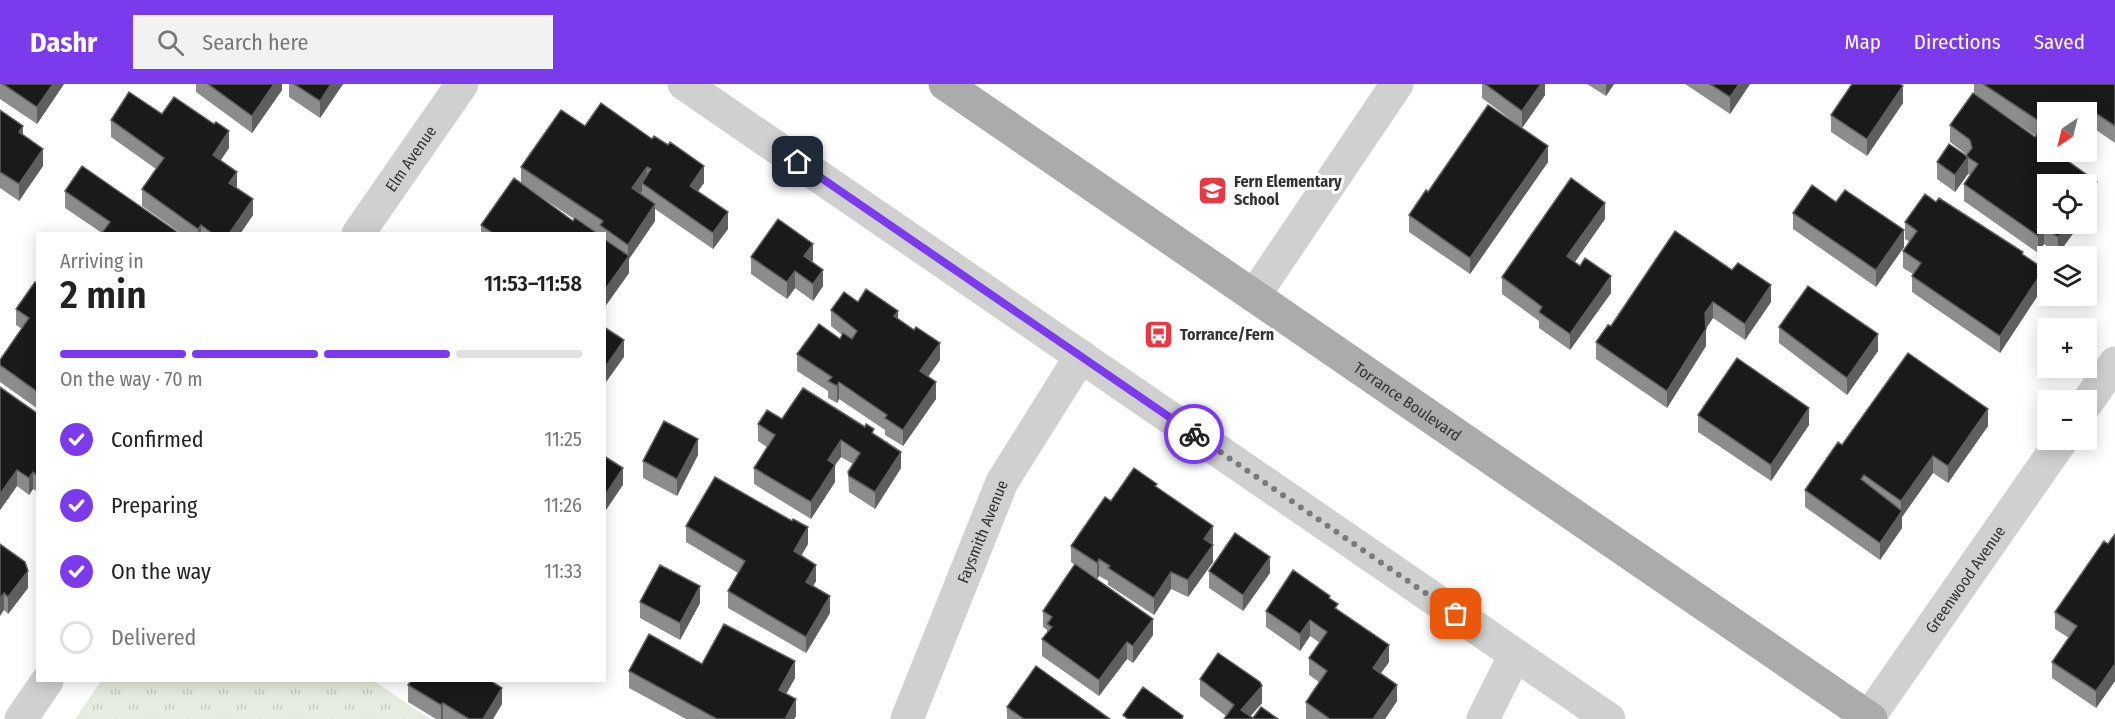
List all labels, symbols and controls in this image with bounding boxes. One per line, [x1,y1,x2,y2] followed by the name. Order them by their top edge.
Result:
[133,15,553,69] search box
[30,26,97,59] text: Dashr
[154,26,187,59] icon: search
[202,29,308,56] text: Search here
[1844,29,1881,55] text: Map
[1914,29,2001,55] text: Directions
[2034,29,2085,55] text: Saved
[2037,102,2097,162] north arrow
[2037,102,2097,450] map controls
[381,122,440,195] street label: Elm Avenue
[772,136,823,187] pin
[781,145,814,178] icon: home
[1234,172,1342,209] place label: Fern Elementary School
[1197,174,1229,206] school or university icon: Fern Elementary School
[2037,174,2097,234] button: locate
[2037,246,2097,306] button: layers
[60,249,144,273] text: Arriving in
[484,270,582,297] text: 11:53–11:58
[60,272,147,318] text: 2 min
[1143,318,1175,350] bus stop icon: Torrance/Fern
[2037,318,2097,378] button: +
[1180,325,1274,344] place label: Torrance/Fern
[1350,358,1465,445] street label: Torrance Boulevard
[60,367,203,391] text: On the way · 70 m
[2037,390,2097,450] button: −
[1164,404,1224,464] courier
[1178,418,1211,451] icon: bike
[60,423,93,456] icon: check
[111,426,204,453] text: Confirmed
[544,427,582,451] text: 11:25
[953,477,1011,586] street label: Faysmith Avenue
[60,489,93,522] icon: check
[111,492,197,519] text: Preparing
[544,493,582,517] text: 11:26
[1921,522,2009,636] street label: Greenwood Avenue
[60,555,93,588] icon: check
[111,558,211,585] text: On the way
[544,559,582,583] text: 11:33
[1430,588,1481,639] pin
[1439,597,1472,630] icon: bag
[111,624,196,651] text: Delivered

